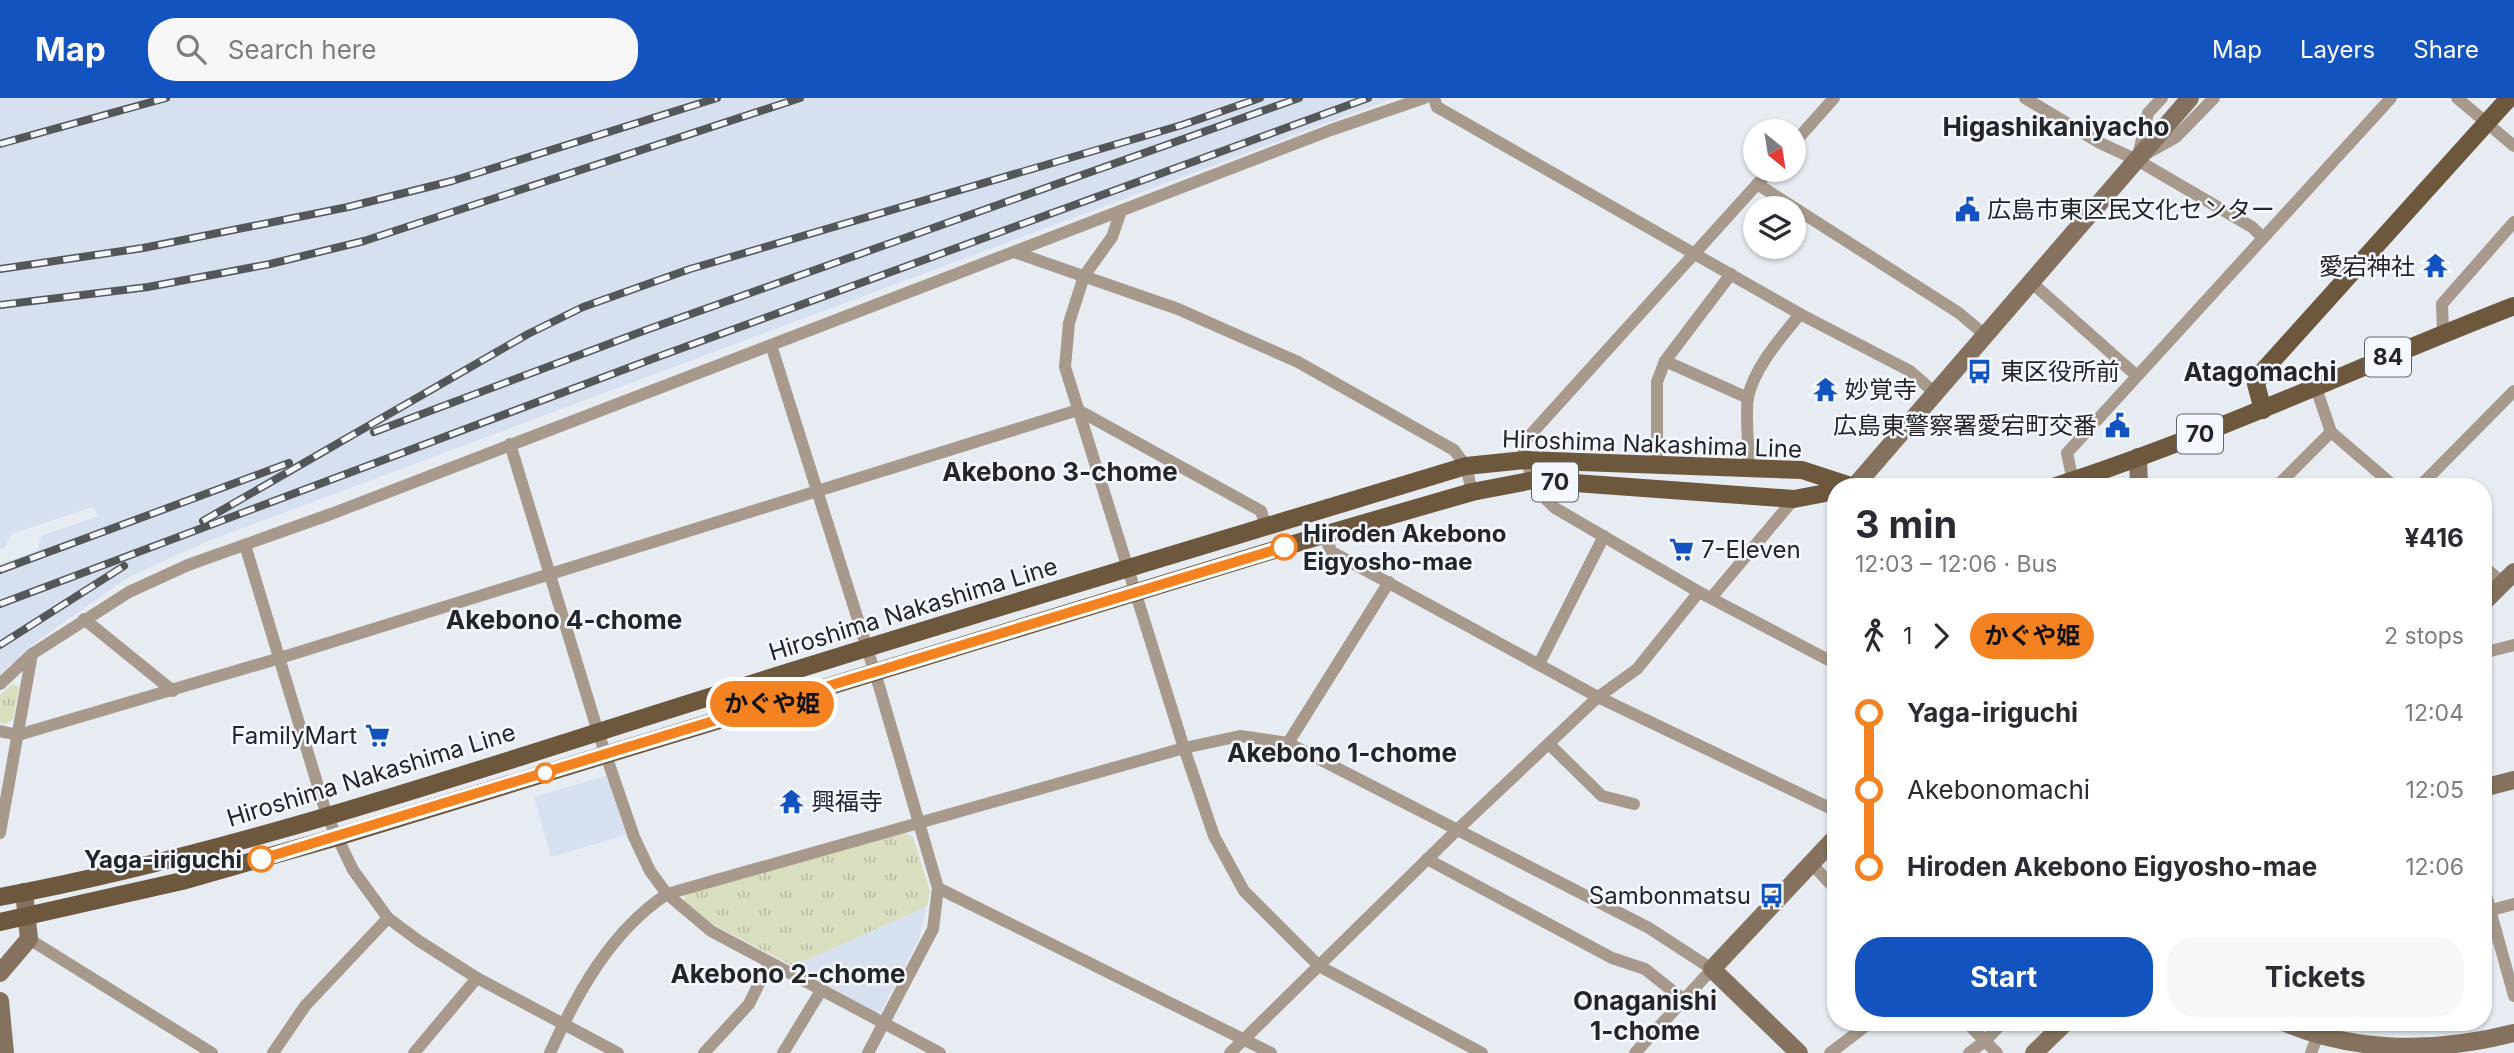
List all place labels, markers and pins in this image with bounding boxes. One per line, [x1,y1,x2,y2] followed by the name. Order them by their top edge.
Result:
[1953,195,1981,223] public building icon: 広島市東区民文化センター
[1987,195,2275,224] place label: 広島市東区民文化センター
[2319,252,2415,281] place label: 愛宕神社
[2421,252,2449,280] temple icon: 愛宕神社
[1966,357,1994,385] bus stop icon: 東区役所前
[2000,357,2120,386] place label: 東区役所前
[1811,375,1839,403] temple icon: 妙覚寺
[1845,375,1917,404] place label: 妙覚寺
[1833,411,2097,440] place label: 広島東警察署愛宕町交番
[2103,411,2131,439] public building icon: 広島東警察署愛宕町交番
[1303,519,1507,576] place label: Hiroden Akebono Eigyosho-mae
[1271,534,1297,560] marker: Hiroden Akebono Eigyosho-mae
[1667,535,1695,563] supermarket icon: 7-Eleven
[1701,535,1801,564] place label: 7-Eleven
[231,721,357,750] place label: FamilyMart
[363,721,391,749] supermarket icon: FamilyMart
[535,763,555,783] unlabelled marker
[777,787,805,815] temple icon: 興福寺
[811,787,883,816] place label: 興福寺
[84,845,242,874] place label: Yaga-iriguchi
[248,846,274,872] marker: Yaga-iriguchi
[1589,881,1751,910] place label: Sambonmatsu
[1757,881,1785,909] bus stop icon: Sambonmatsu

